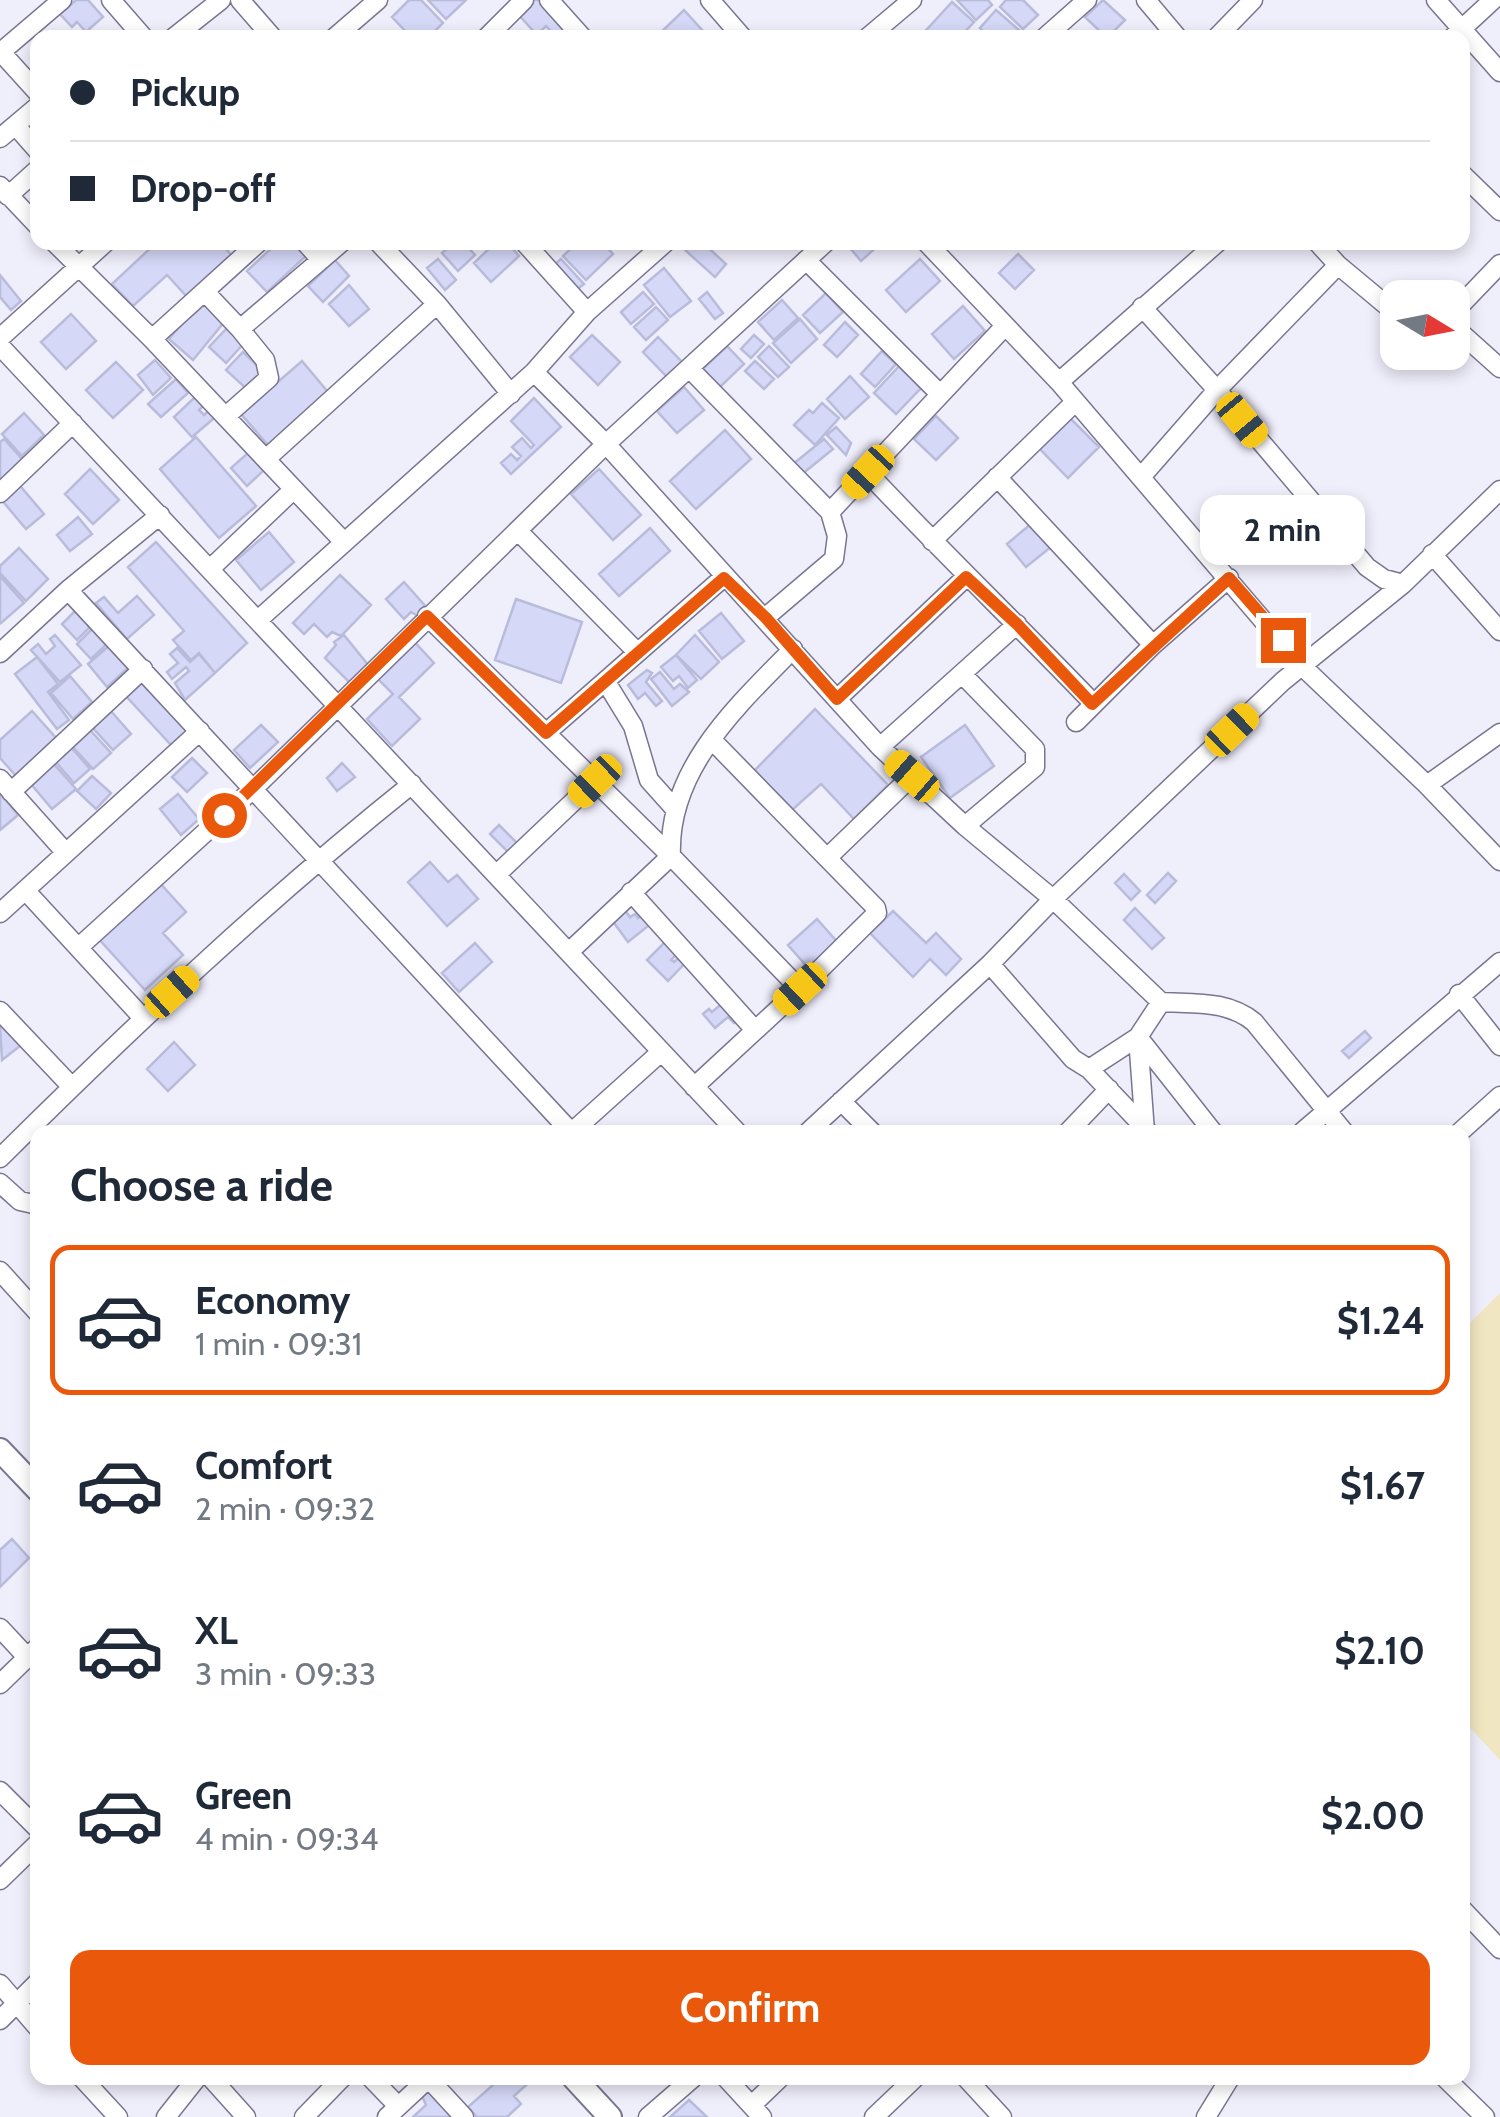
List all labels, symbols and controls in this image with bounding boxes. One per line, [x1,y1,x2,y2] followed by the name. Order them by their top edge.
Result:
[130,69,240,116] text: Pickup
[130,165,276,212] text: Drop-off
[1380,280,1470,370] north arrow
[1380,280,1470,370] map controls
[1211,387,1273,453] car
[837,440,899,504] car
[1200,495,1366,565] callout: 2 min
[1244,510,1321,549] text: 2 min
[1261,618,1306,663] route end
[1200,698,1264,762] car
[880,745,944,807] car
[563,749,627,813] car
[202,793,247,838] route start
[768,958,832,1020] car
[140,961,204,1023] car
[70,1158,333,1212] text: Choose a ride
[75,1275,165,1365] icon: car
[195,1277,350,1324] text: Economy
[1337,1297,1425,1344] text: $1.24
[195,1324,362,1363] text: 1 min · 09:31
[75,1440,165,1530] icon: car
[195,1442,332,1489] text: Comfort
[1340,1462,1425,1509] text: $1.67
[195,1489,375,1528] text: 2 min · 09:32
[75,1605,165,1695] icon: car
[195,1607,238,1654] text: XL
[1334,1627,1425,1674] text: $2.10
[195,1654,376,1693] text: 3 min · 09:33
[75,1770,165,1860] icon: car
[195,1772,292,1819] text: Green
[1321,1792,1425,1839] text: $2.00
[195,1819,378,1858] text: 4 min · 09:34
[70,1950,1430,2065] button: Confirm

